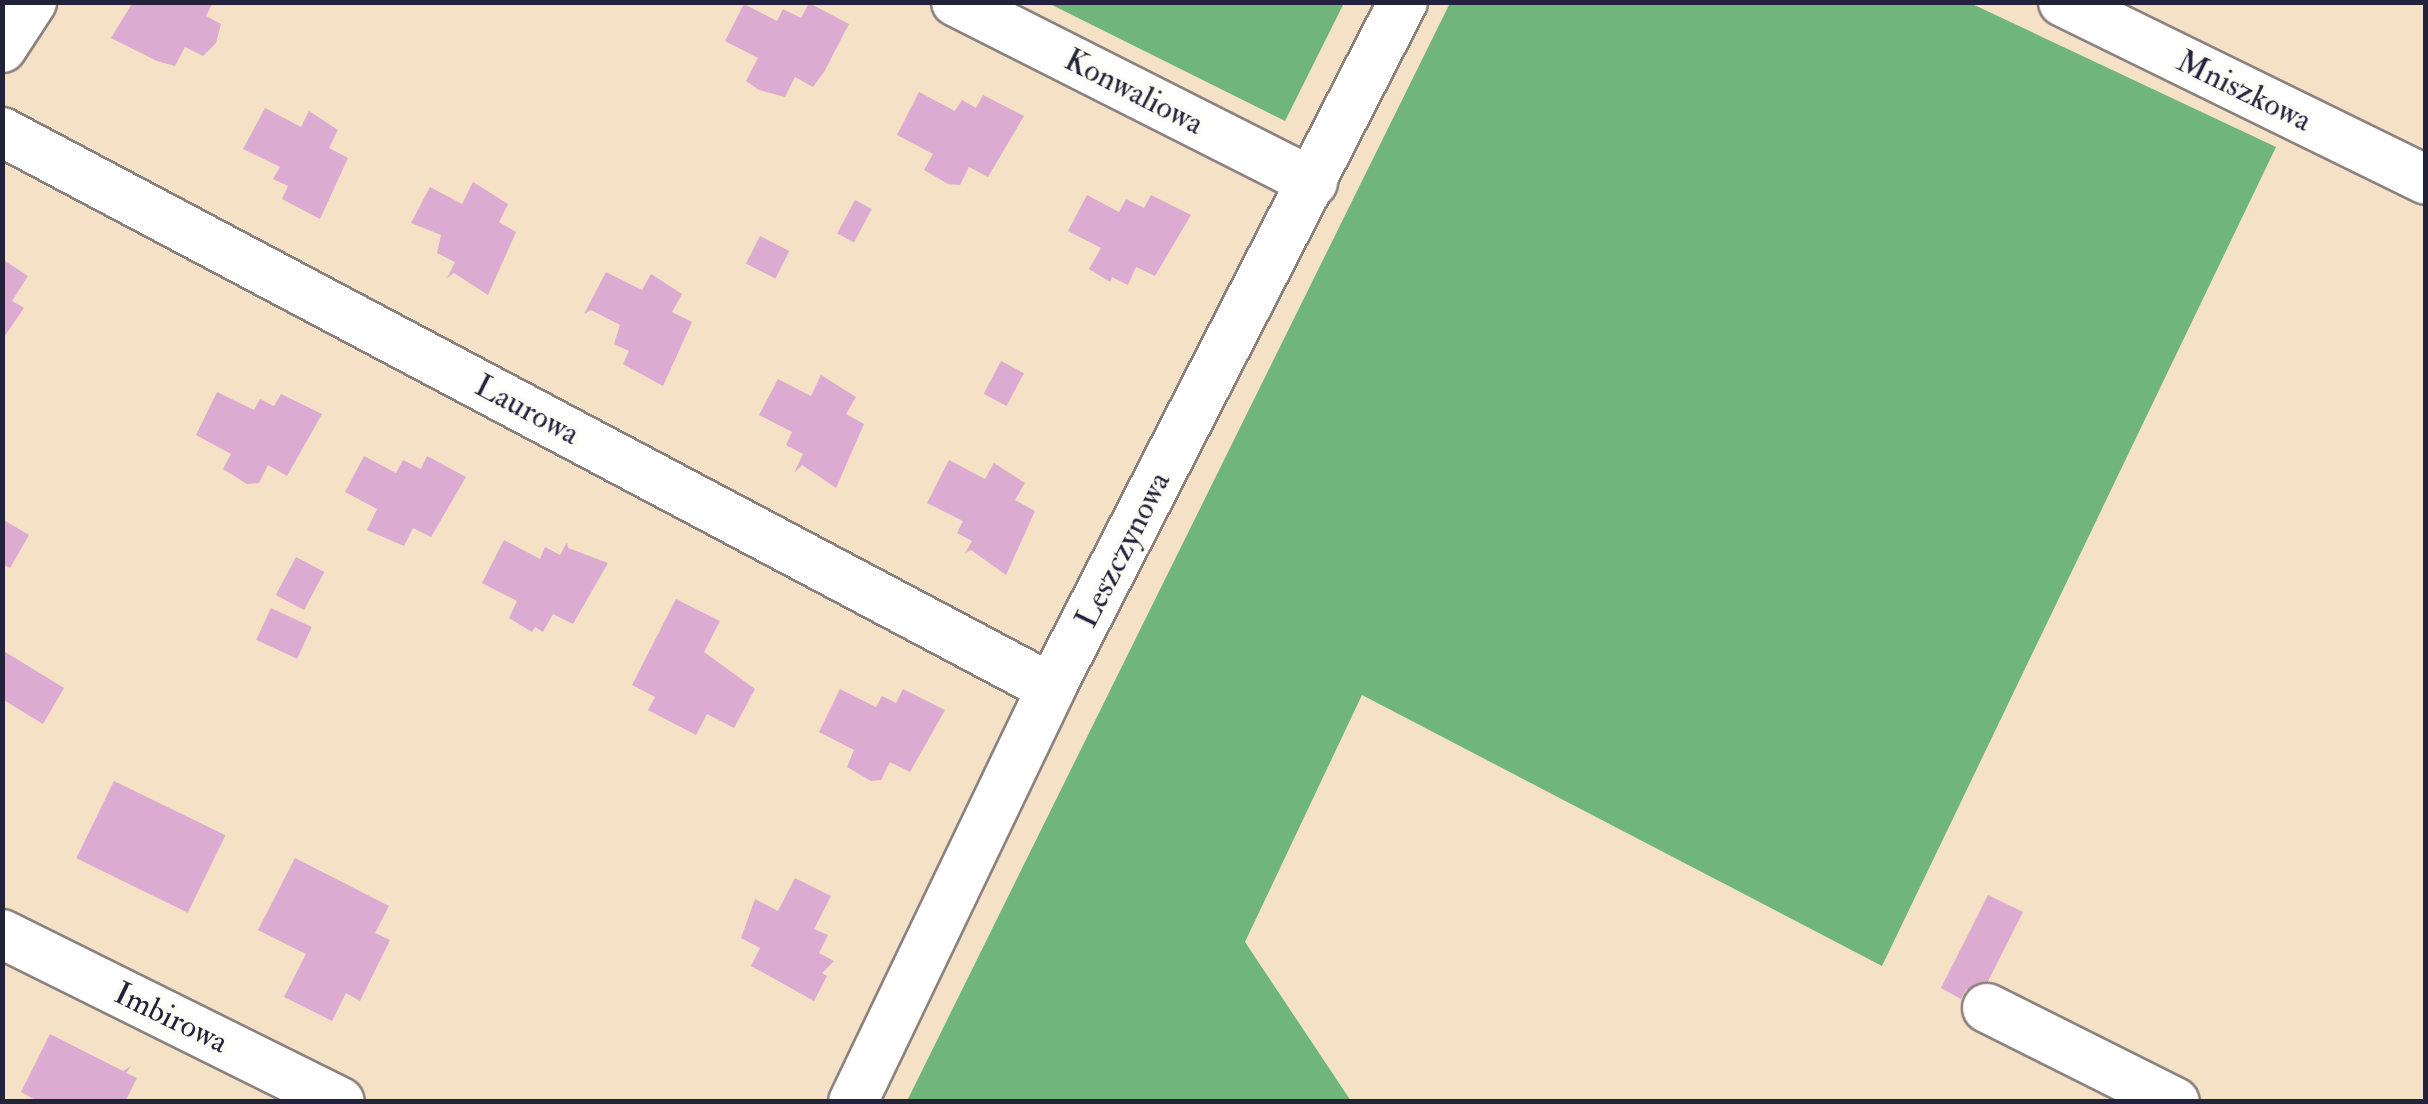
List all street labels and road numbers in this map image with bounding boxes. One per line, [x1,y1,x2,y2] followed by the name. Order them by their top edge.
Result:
[1058,41,1210,143] street label: Konwaliowa
[2170,42,2318,140] street label: Mniszkowa
[468,367,586,453] street label: Laurowa
[1067,466,1179,634] street label: Leszczynowa
[108,974,234,1062] street label: Imbirowa

